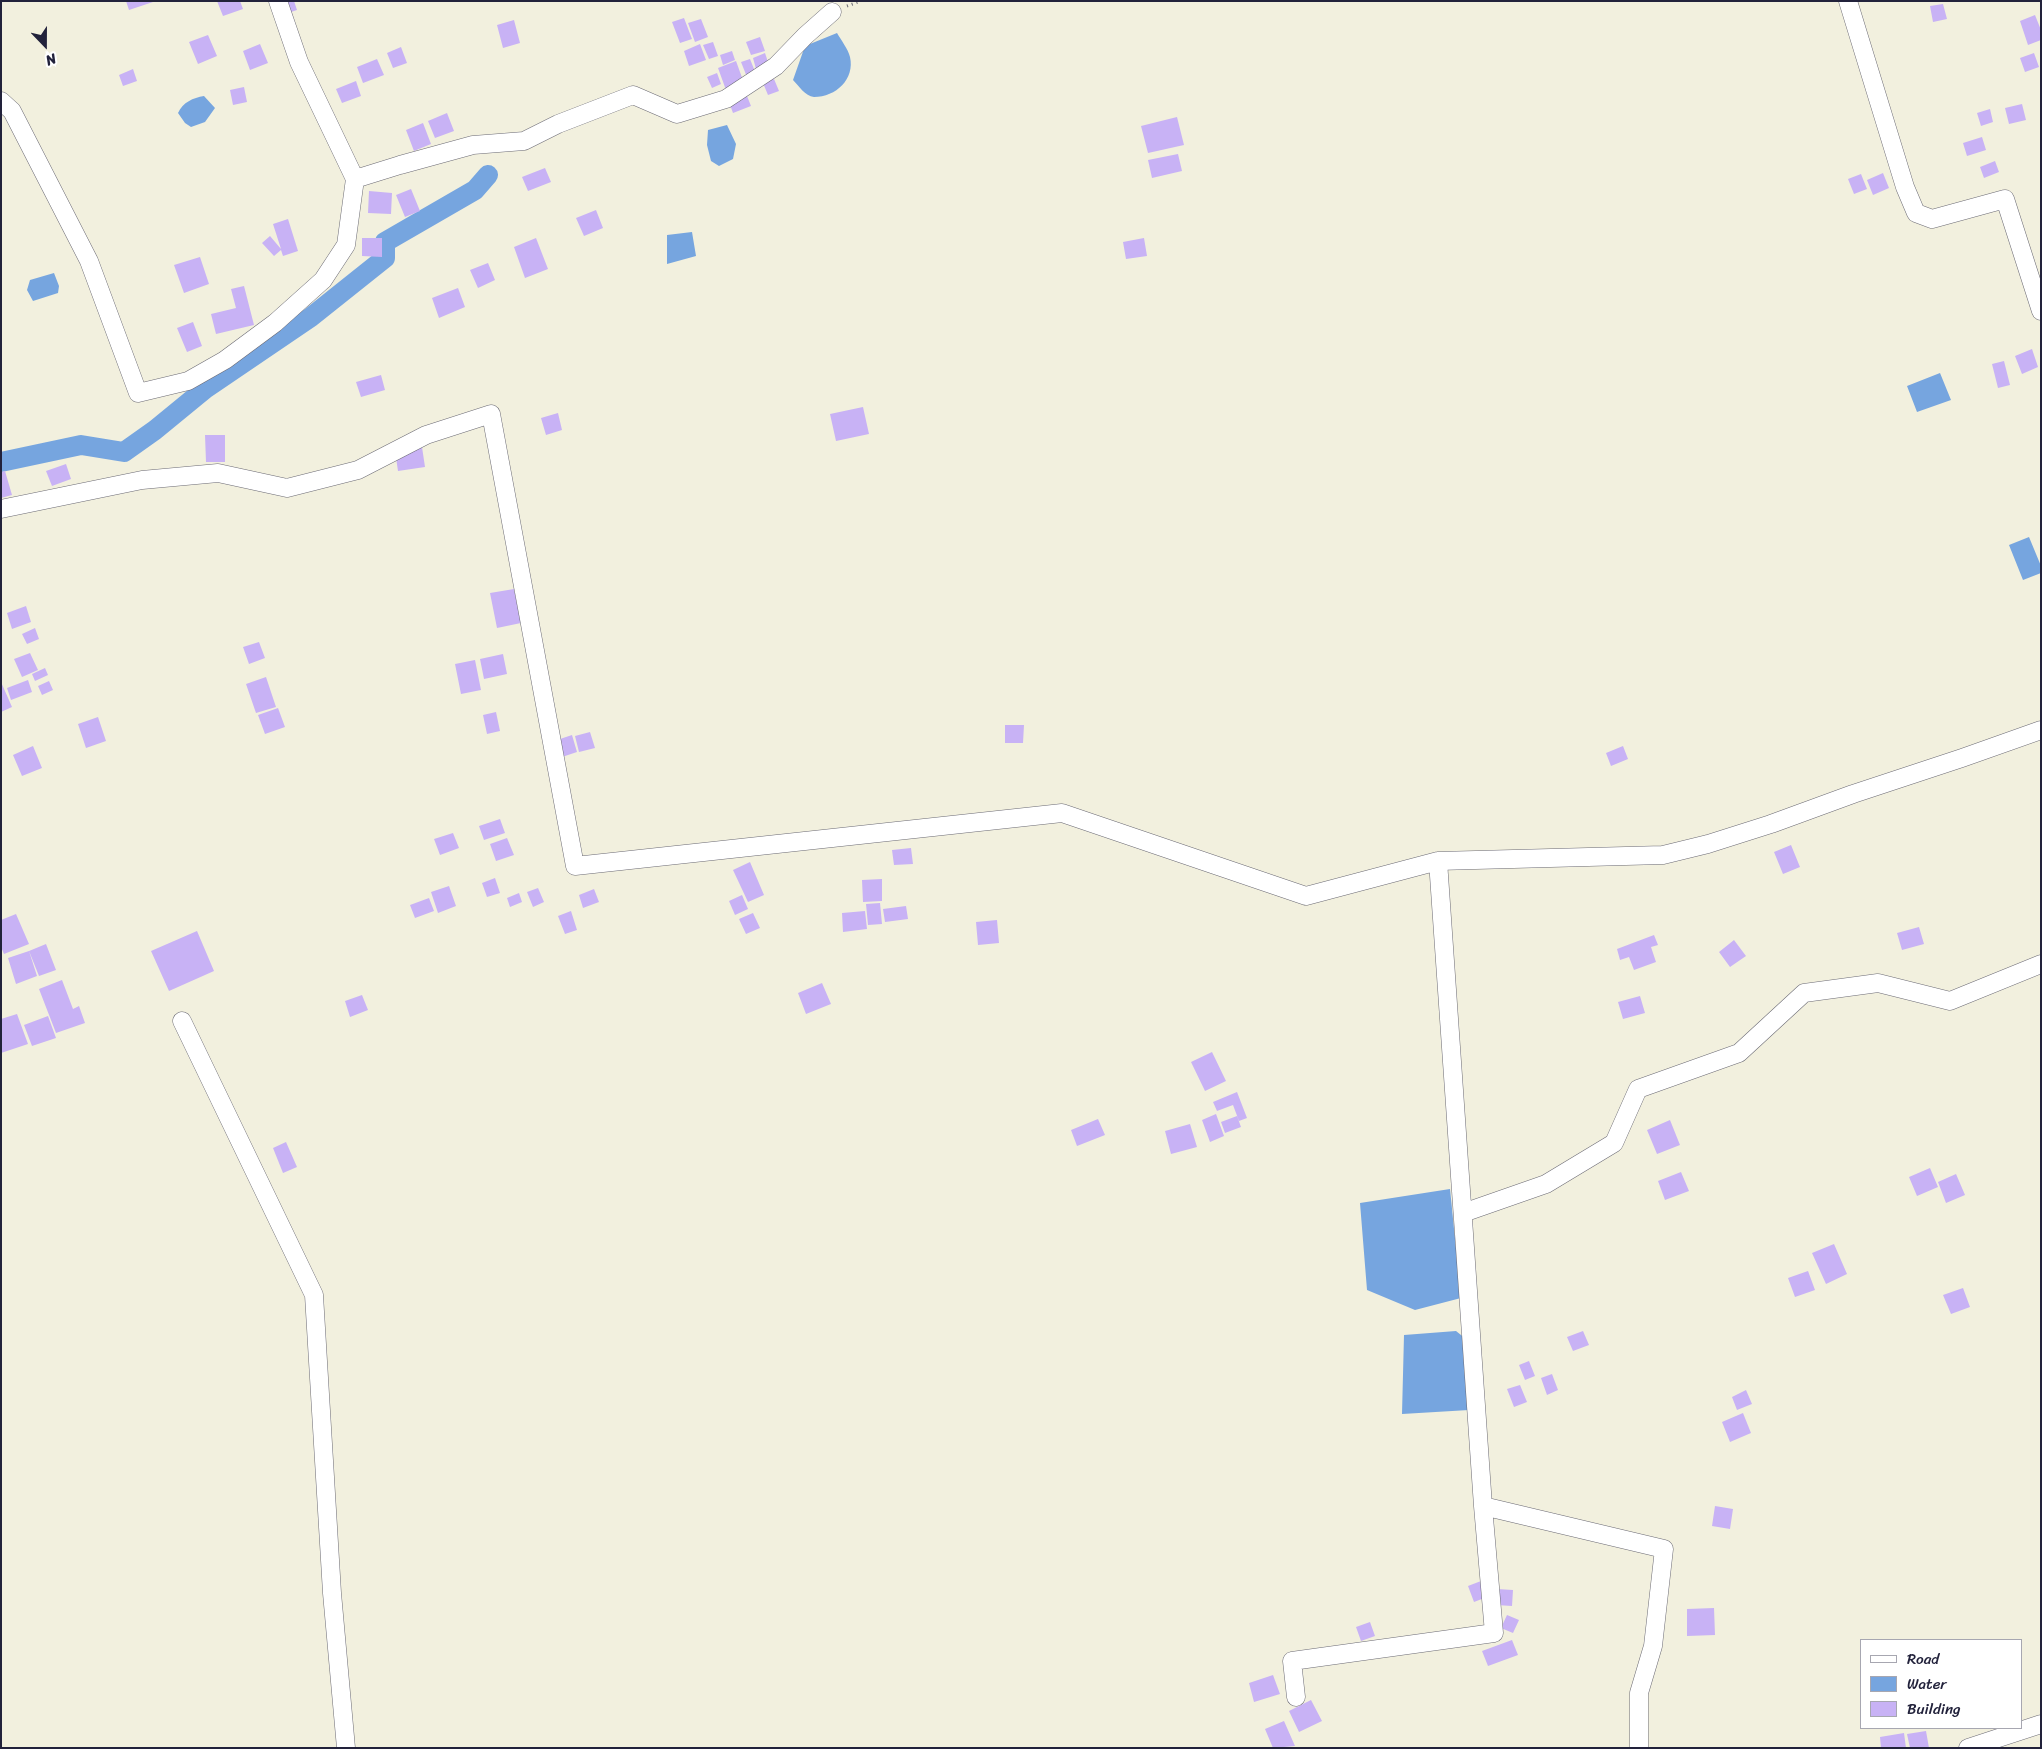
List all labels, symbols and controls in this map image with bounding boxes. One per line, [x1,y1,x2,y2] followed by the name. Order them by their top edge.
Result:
[20,20,70,70] north arrow
[42,46,60,73] text: N
[1860,1639,2022,1729] legend
[1907,1646,1939,1672] text: Road
[1907,1671,1947,1697] text: Water
[1907,1696,1961,1722] text: Building

